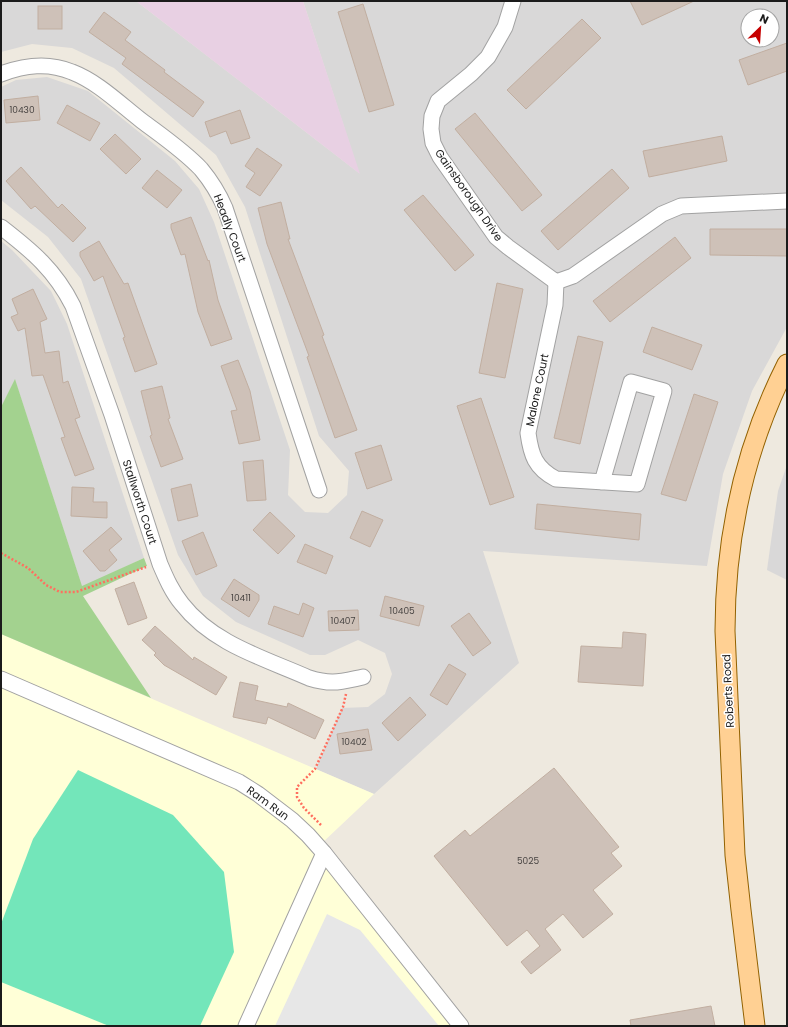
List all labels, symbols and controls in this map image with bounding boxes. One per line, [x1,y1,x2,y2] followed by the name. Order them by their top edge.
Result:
[740,8,780,48] north arrow
[757,10,771,28] text: N
[9,104,35,116] house number: 10430
[431,146,507,244] street label: Gainsborough Drive
[210,192,250,264] street label: Headly Court
[521,352,553,428] street label: Malone Court
[119,458,161,546] street label: Stallworth Court
[231,592,251,604] house number: 10411
[389,605,415,617] house number: 10405
[331,615,355,627] house number: 10407
[718,654,738,728] street label: Roberts Road
[341,736,367,748] house number: 10402
[243,782,293,824] street label: Ram Run
[517,855,539,867] house number: 5025

